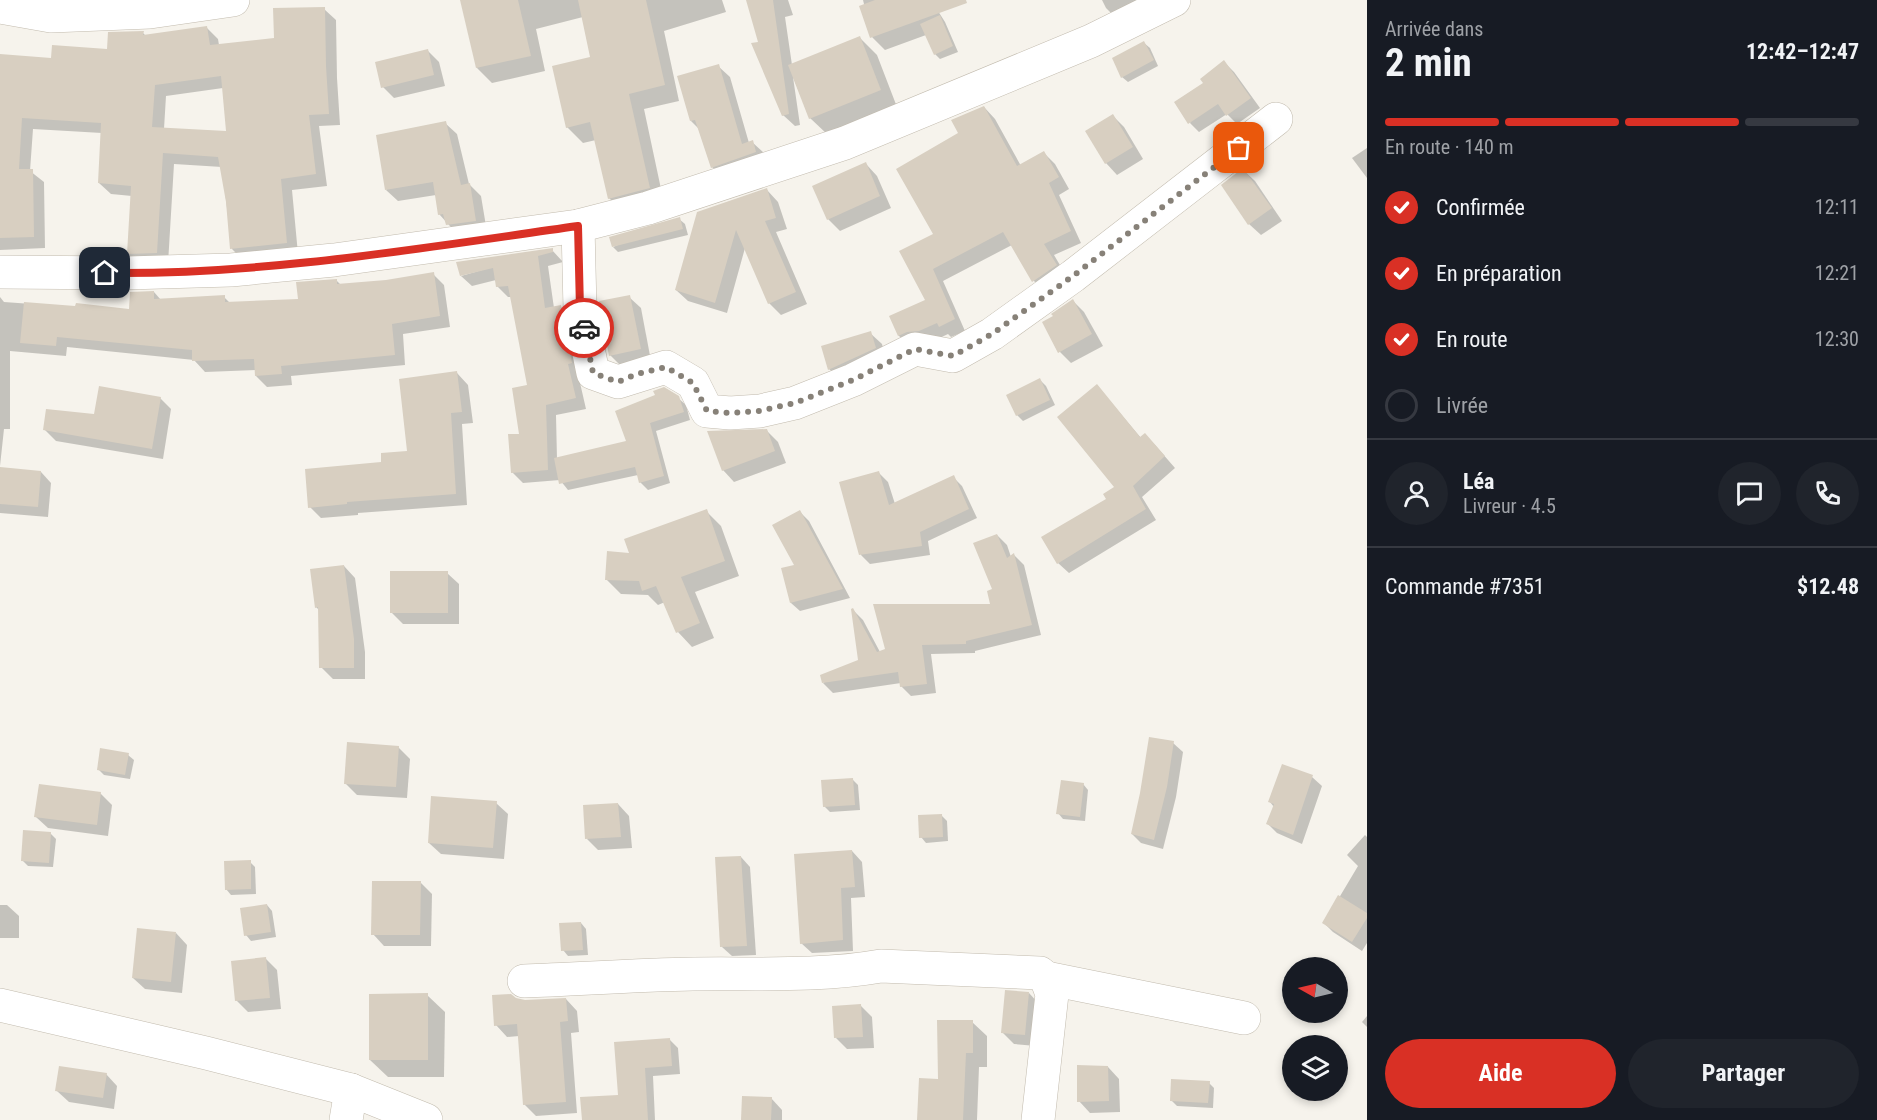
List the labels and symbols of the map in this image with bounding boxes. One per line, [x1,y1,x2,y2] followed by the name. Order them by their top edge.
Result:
[1213,122,1264,173] pin
[79,247,130,298] pin
[554,298,614,358] courier
[1282,957,1348,1023] north arrow

